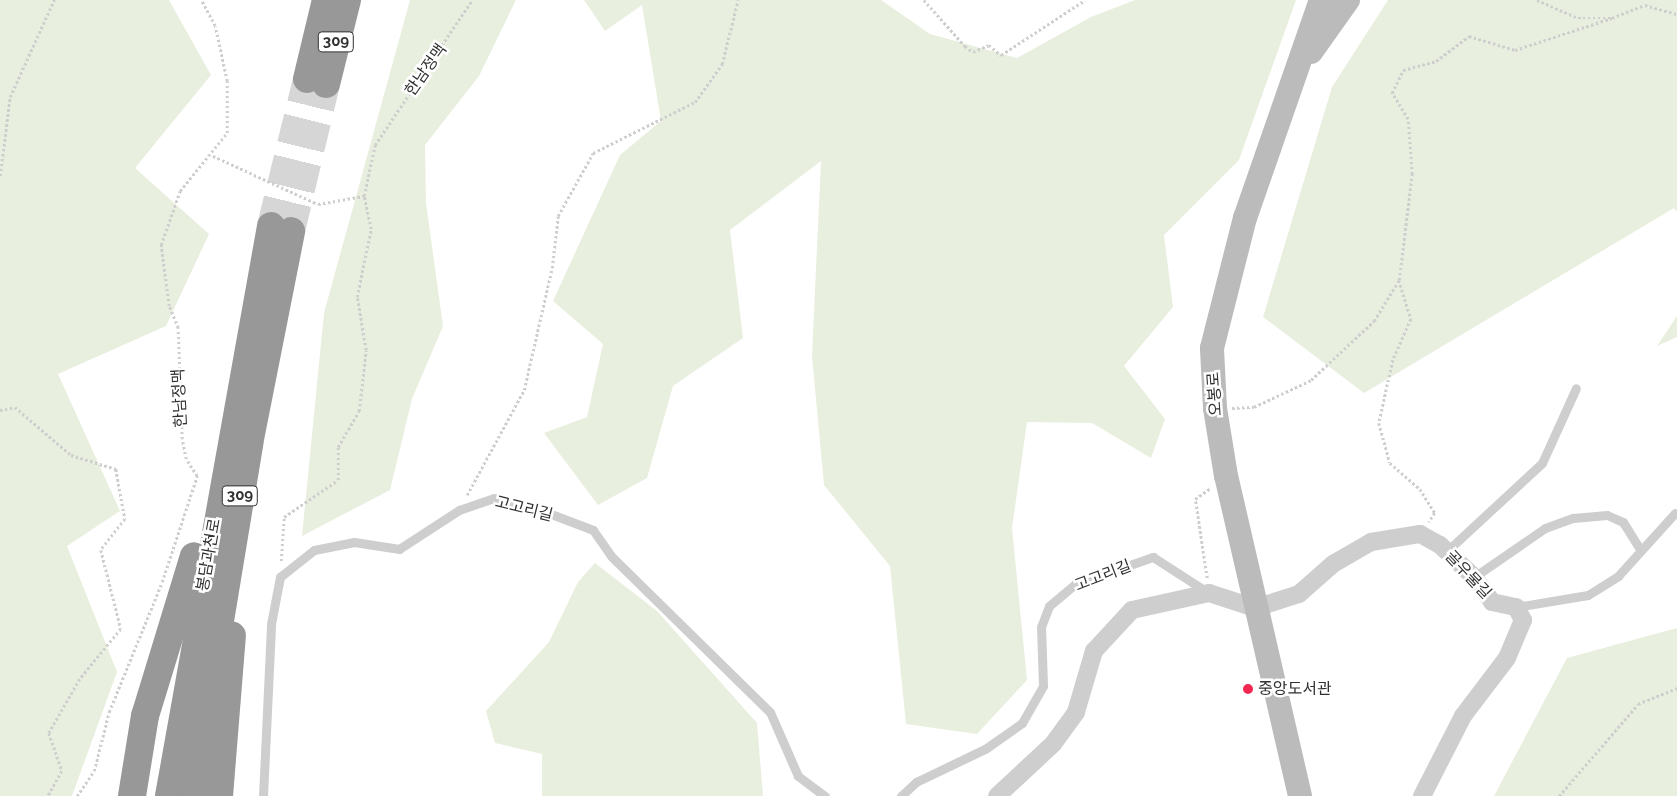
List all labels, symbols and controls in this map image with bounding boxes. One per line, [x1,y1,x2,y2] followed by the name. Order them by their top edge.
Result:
[317,30,355,54] road number: 309
[401,40,451,100] street label: 한남정맥
[169,368,191,428] street label: 한남정맥
[1204,371,1226,417] street label: 오봉로
[221,484,259,508] road number: 309
[493,493,555,525] street label: 고고리길
[193,517,225,593] street label: 봉담과천로
[1441,547,1495,603] street label: 골우물길
[1072,556,1134,596] street label: 고고리길
[1258,679,1332,699] place label: 중앙도서관
[1242,683,1254,695] marker: 중앙도서관

